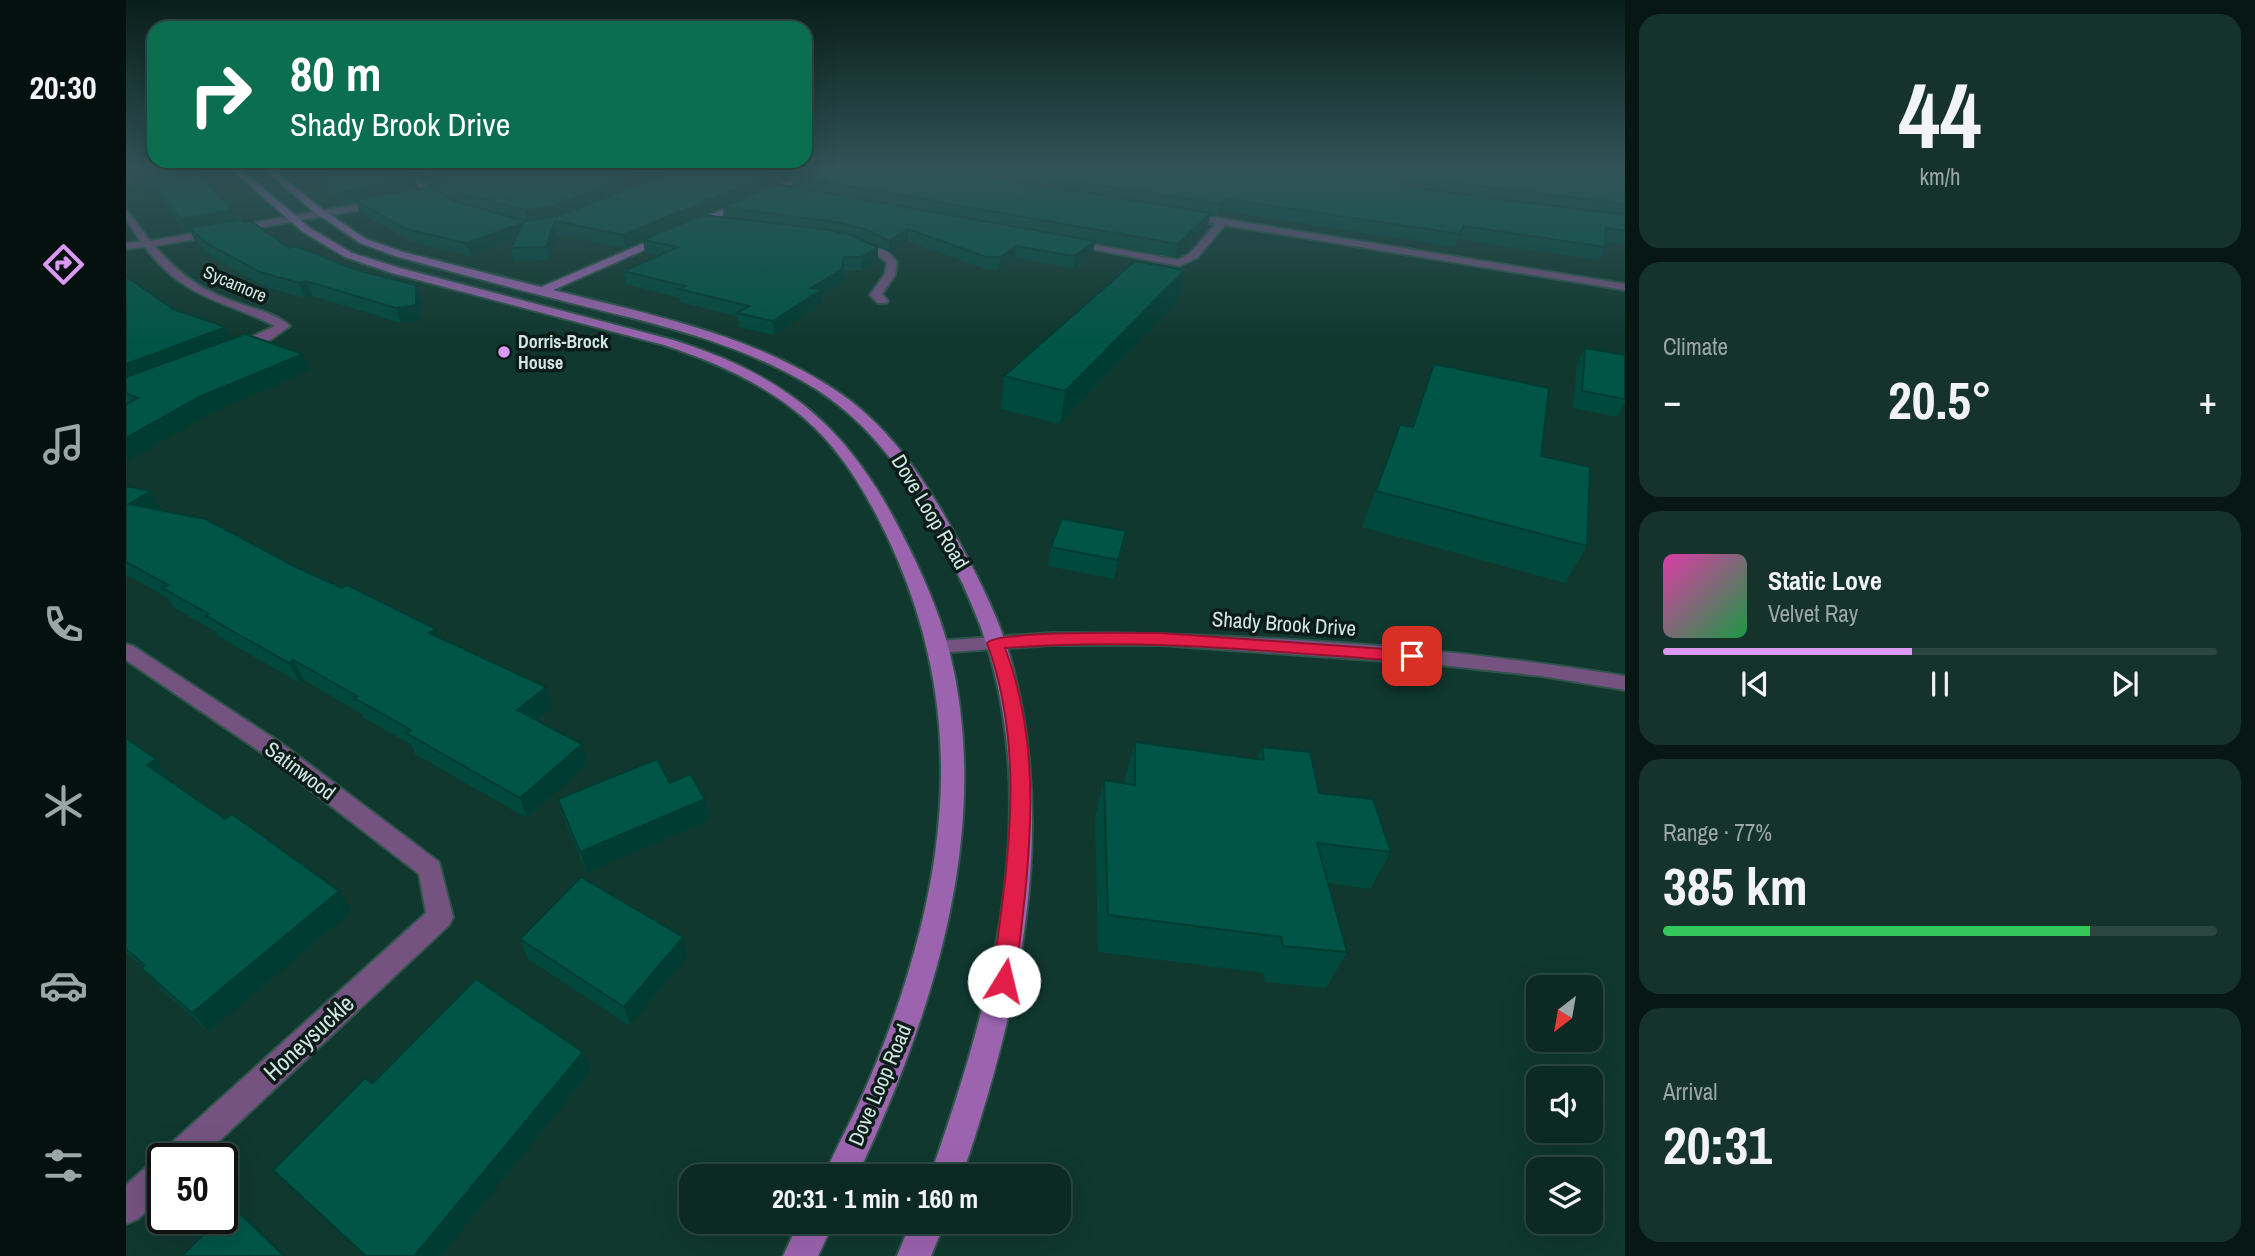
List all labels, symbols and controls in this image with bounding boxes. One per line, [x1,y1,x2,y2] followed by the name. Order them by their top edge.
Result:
[290,40,382,106] text: 80 m
[175,49,266,140] icon: right
[1899,54,1982,176] text: 44
[29,66,97,109] text: 20:30
[290,103,510,146] text: Shady Brook Drive
[1920,161,1960,192] text: km/h
[39,240,88,289] icon: directions
[200,259,271,308] street label: Sycamore
[518,329,609,375] place label: Dorris-Brock House
[1663,331,1728,362] text: Climate
[496,344,512,360] marker: Dorris-Brock House
[1888,365,1992,435] text: 20.5°
[1663,375,1681,426] text: −
[2199,375,2217,426] text: +
[39,420,88,469] icon: music
[885,449,976,575] street label: Dove Loop Road
[1768,563,1882,598] text: Static Love
[1768,598,1858,629] text: Velvet Ray
[39,600,88,649] icon: phone
[1211,604,1357,643] street label: Shady Brook Drive
[1382,626,1442,686] pin
[1393,637,1431,675] icon: arrive
[1736,665,1774,703] icon: previous
[1921,665,1959,703] icon: pause
[2106,665,2144,703] icon: next
[259,735,342,807] street label: Satinwood
[39,781,88,830] icon: climate
[1663,817,1772,848] text: Range · 77%
[1663,851,1808,921] text: 385 km
[967,944,1041,1018] position arrow
[39,961,88,1010] icon: car
[1526,975,1603,1052] north arrow
[1526,975,1603,1234] map controls
[256,987,360,1087] street label: Honeysuckle
[841,1020,918,1150] street label: Dove Loop Road
[1526,1066,1603,1143] button: sound
[1663,1076,1718,1107] text: Arrival
[1663,1110,1772,1180] text: 20:31
[39,1141,88,1190] icon: filters
[147,1143,238,1234] speed limit sign: 50
[1526,1157,1603,1234] button: layers
[772,1181,978,1216] text: 20:31 · 1 min · 160 m

